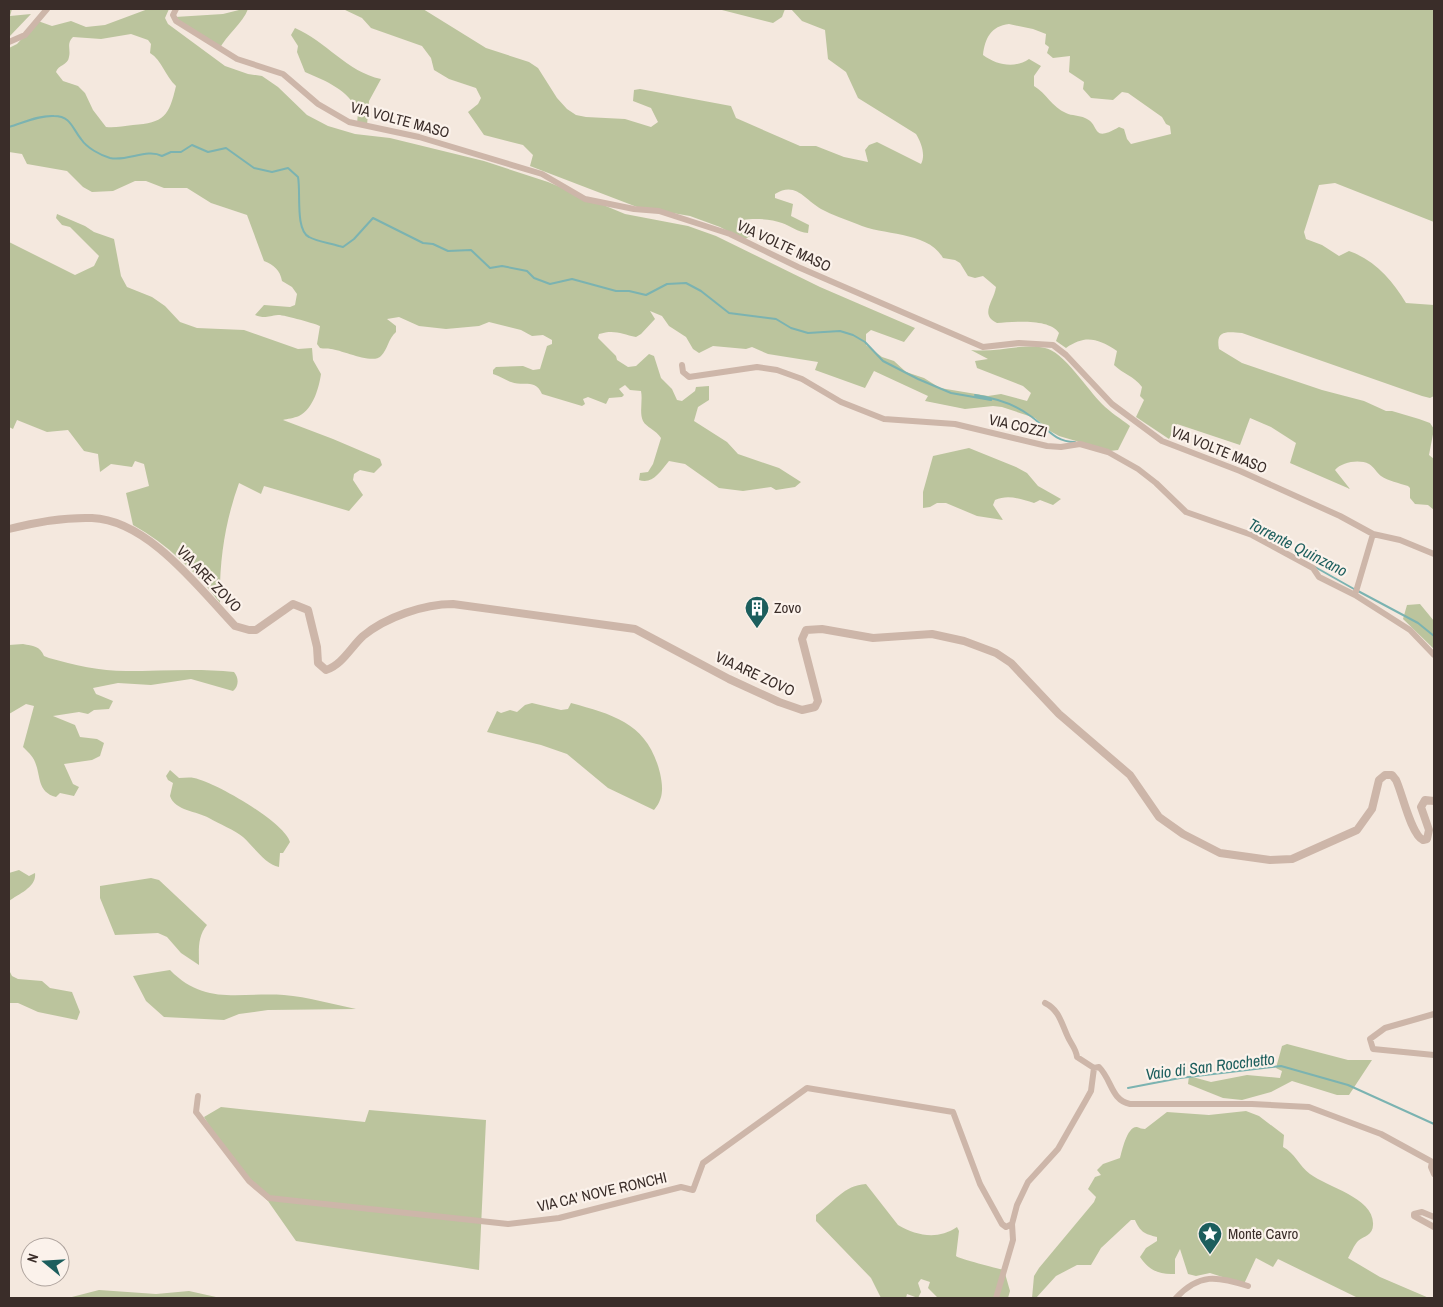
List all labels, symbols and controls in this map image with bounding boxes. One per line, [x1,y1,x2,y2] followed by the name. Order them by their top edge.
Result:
[348,96,452,143] street label: VIA VOLTE MASO
[734,215,835,277] street label: VIA VOLTE MASO
[987,409,1049,442] street label: VIA COZZI
[1168,421,1270,478] street label: VIA VOLTE MASO
[1245,513,1351,581] water label: Torrente Quinzano
[172,541,247,617] street label: VIA ARE ZOVO
[744,595,770,629] building icon: Zovo
[774,597,802,618] place label: Zovo
[712,646,798,701] street label: VIA ARE ZOVO
[1144,1047,1276,1085] water label: Vaio di San Rocchetto
[535,1166,669,1217] street label: VIA CA' NOVE RONCHI
[1197,1221,1223,1255] place icon: Monte Cavro
[1228,1223,1299,1244] place label: Monte Cavro
[20,1237,70,1287] north arrow
[23,1251,42,1265] text: N

